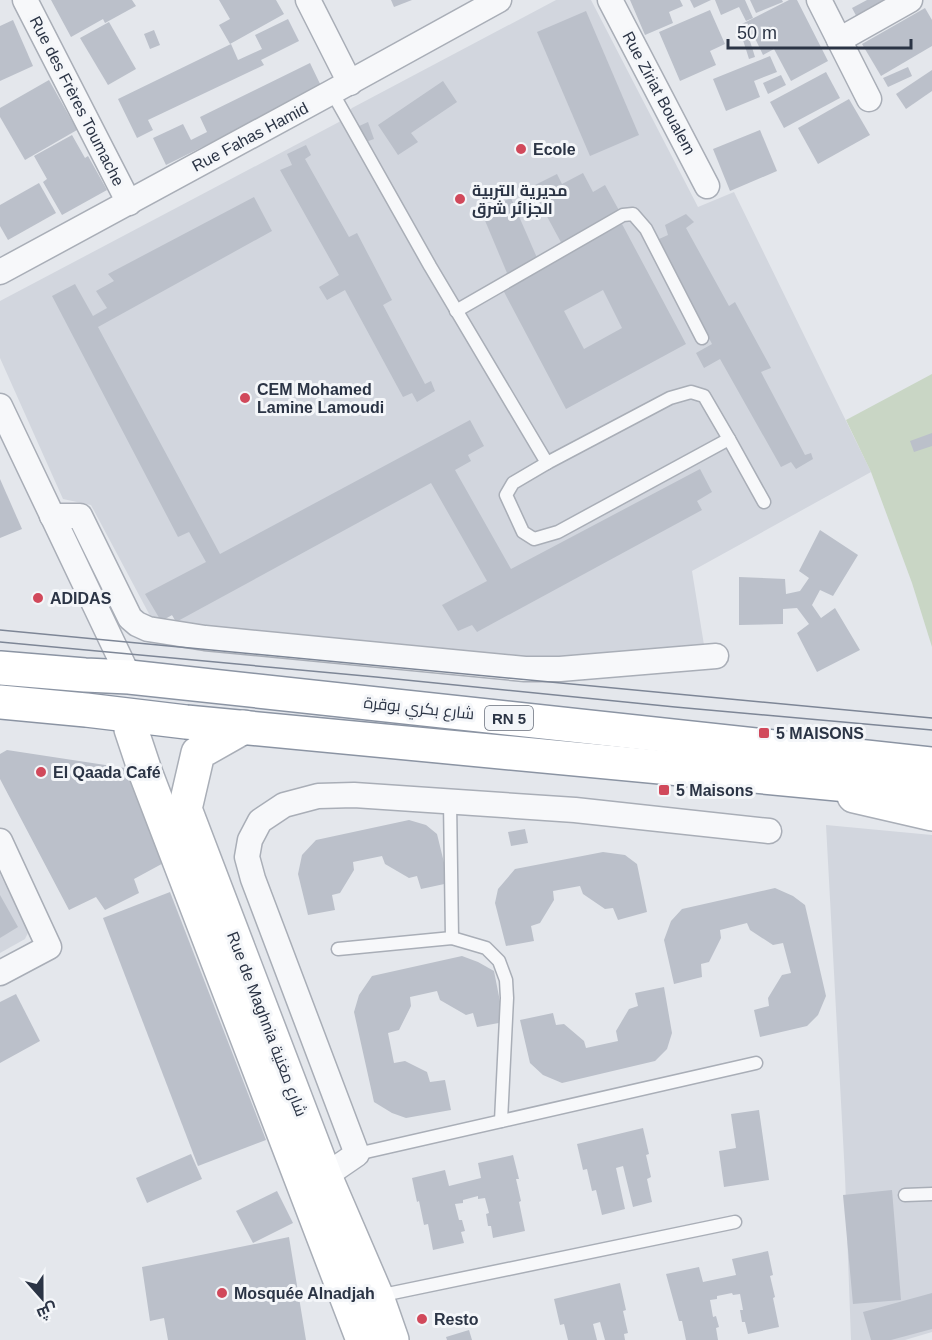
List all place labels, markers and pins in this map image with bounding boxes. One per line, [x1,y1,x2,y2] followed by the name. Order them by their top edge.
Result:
[533,141,576,158] place label: Ecole
[514,142,528,156] marker: Ecole
[472,182,567,218] place label: مديرية التربية الجزائر شرق
[453,192,467,206] marker: مديرية التربية الجزائر شرق
[257,381,384,416] place label: CEM Mohamed Lamine Lamoudi
[238,391,252,405] marker: CEM Mohamed Lamine Lamoudi
[50,590,112,607] place label: ADIDAS
[31,591,45,605] marker: ADIDAS
[776,725,864,742] place label: 5 MAISONS
[757,726,771,740] marker: 5 MAISONS
[53,764,161,781] place label: El Qaada Café
[34,765,48,779] marker: El Qaada Café
[676,782,753,799] place label: 5 Maisons
[657,783,671,797] marker: 5 Maisons
[234,1285,375,1302] place label: Mosquée Alnadjah
[215,1286,229,1300] marker: Mosquée Alnadjah
[434,1311,479,1328] place label: Resto
[415,1312,429,1326] marker: Resto

